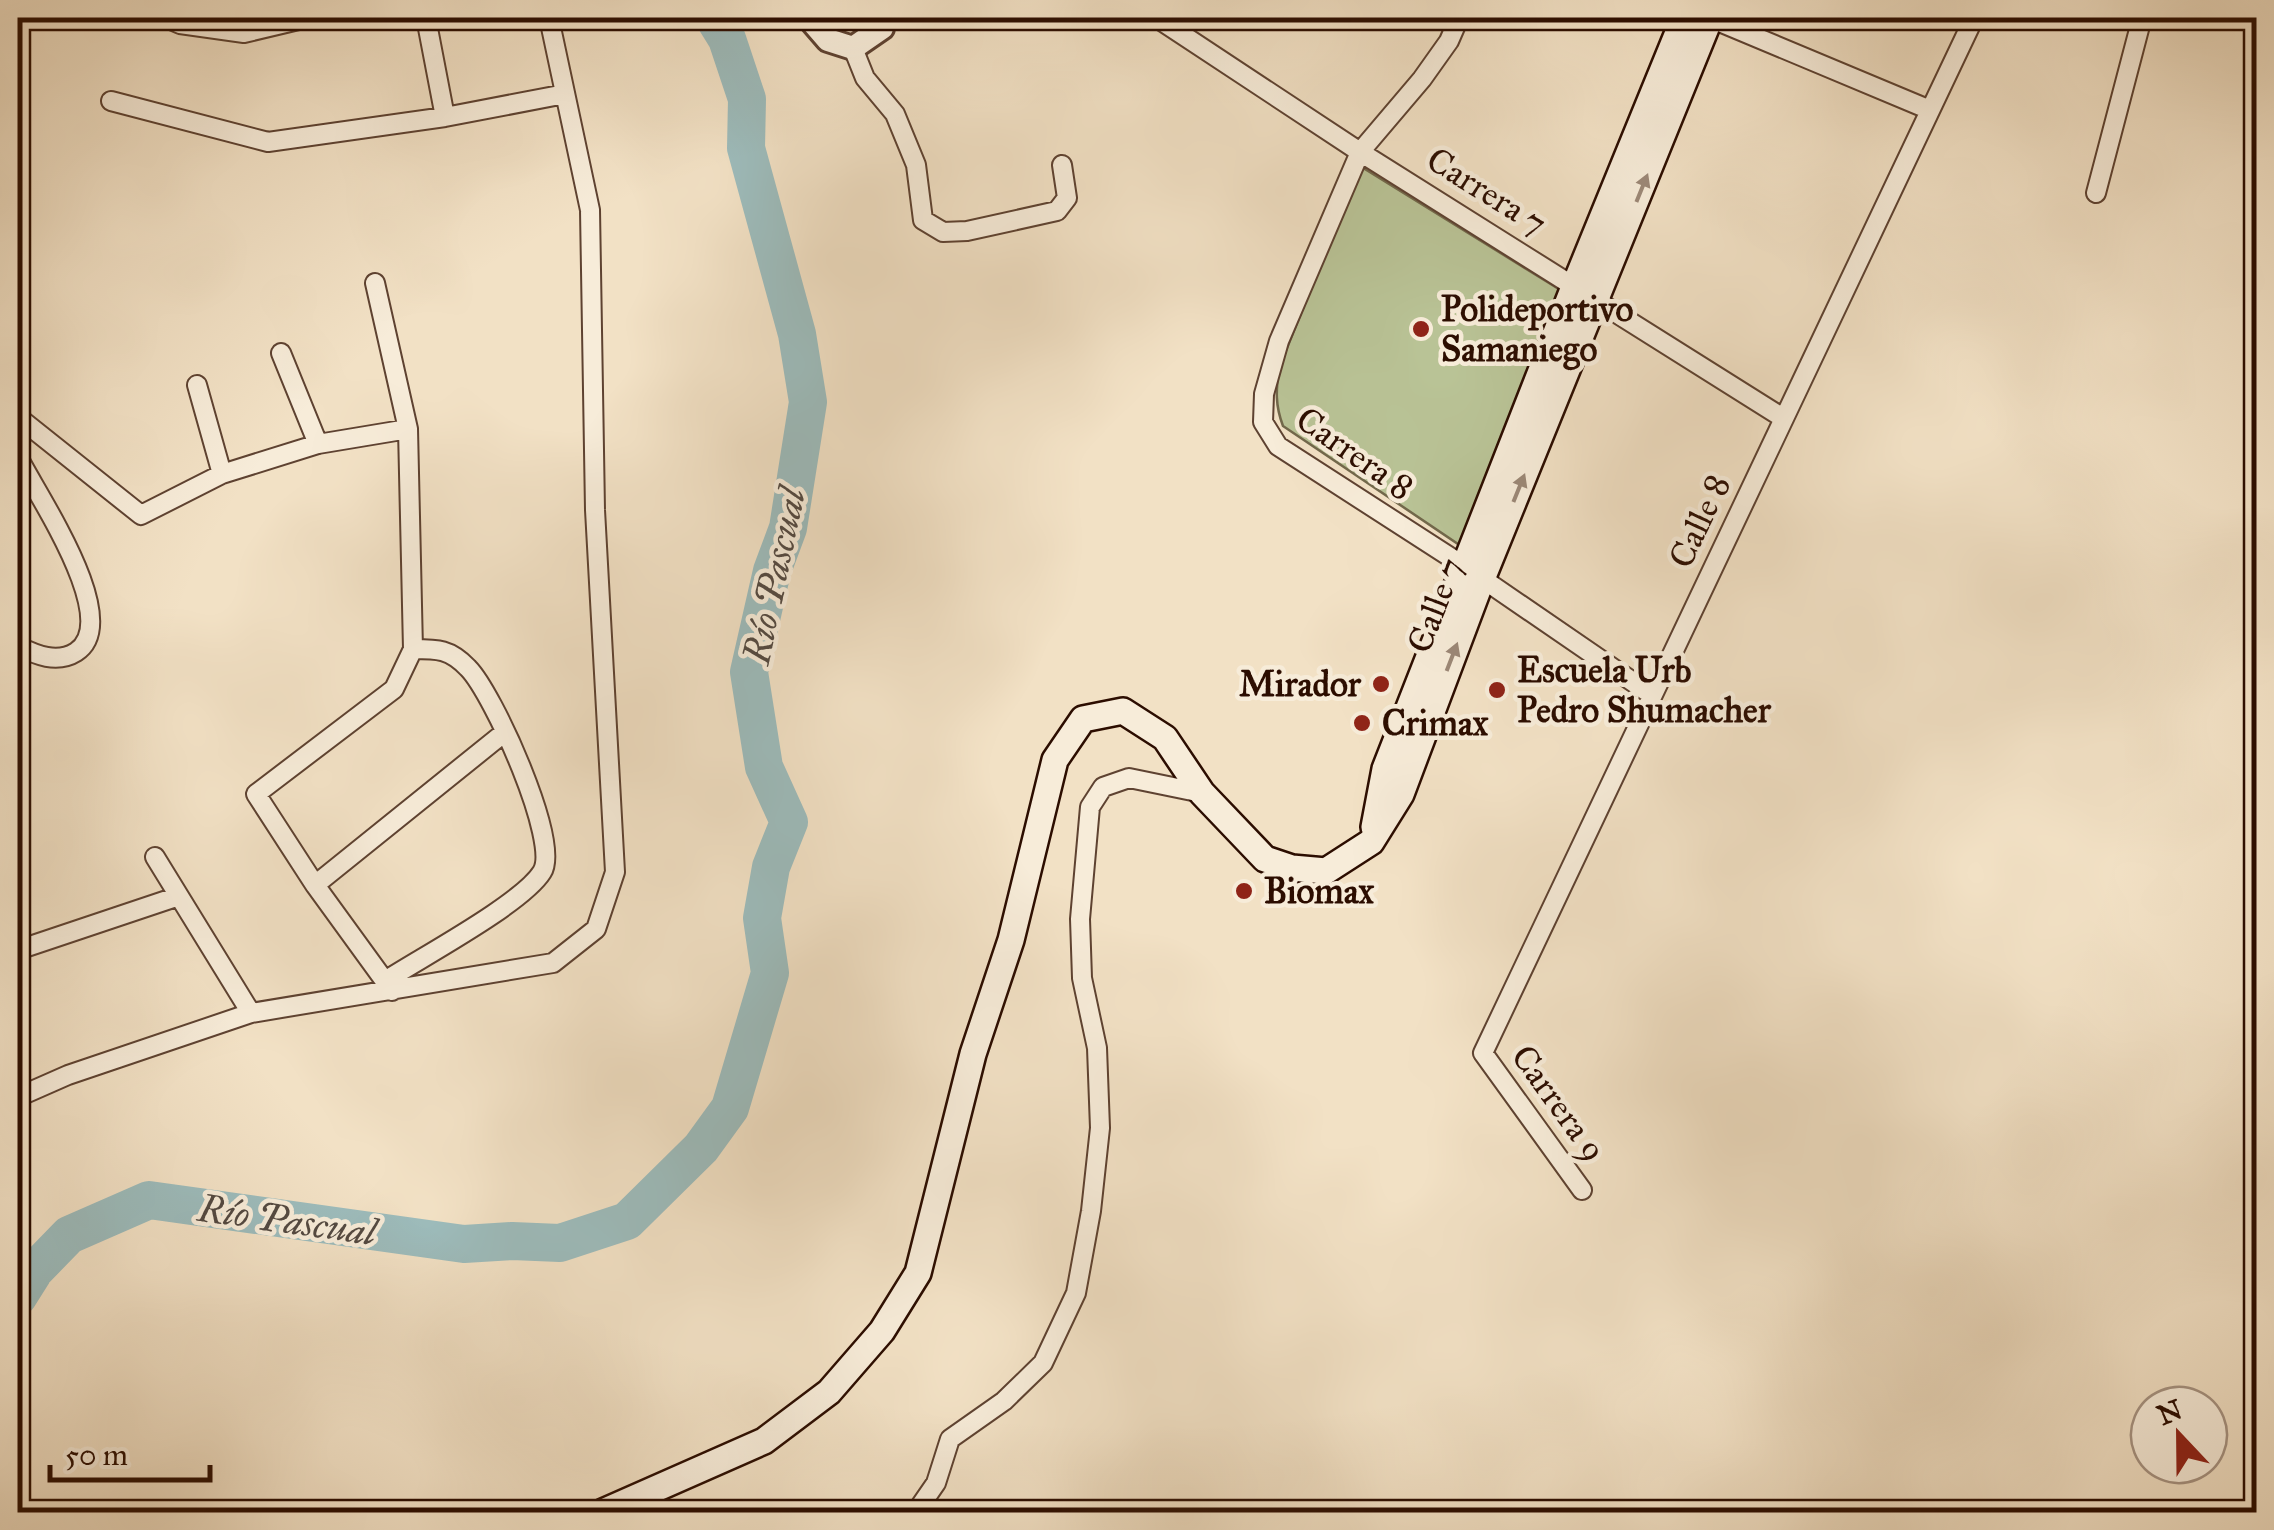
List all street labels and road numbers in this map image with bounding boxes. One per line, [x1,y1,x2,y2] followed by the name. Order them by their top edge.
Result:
[1419,138,1555,245] street label: Carrera 7
[1288,398,1422,509] street label: Carrera 8
[1659,468,1740,575] street label: Calle 8
[1398,552,1473,659] street label: Calle 7
[1502,1037,1615,1170] street label: Carrera 9

